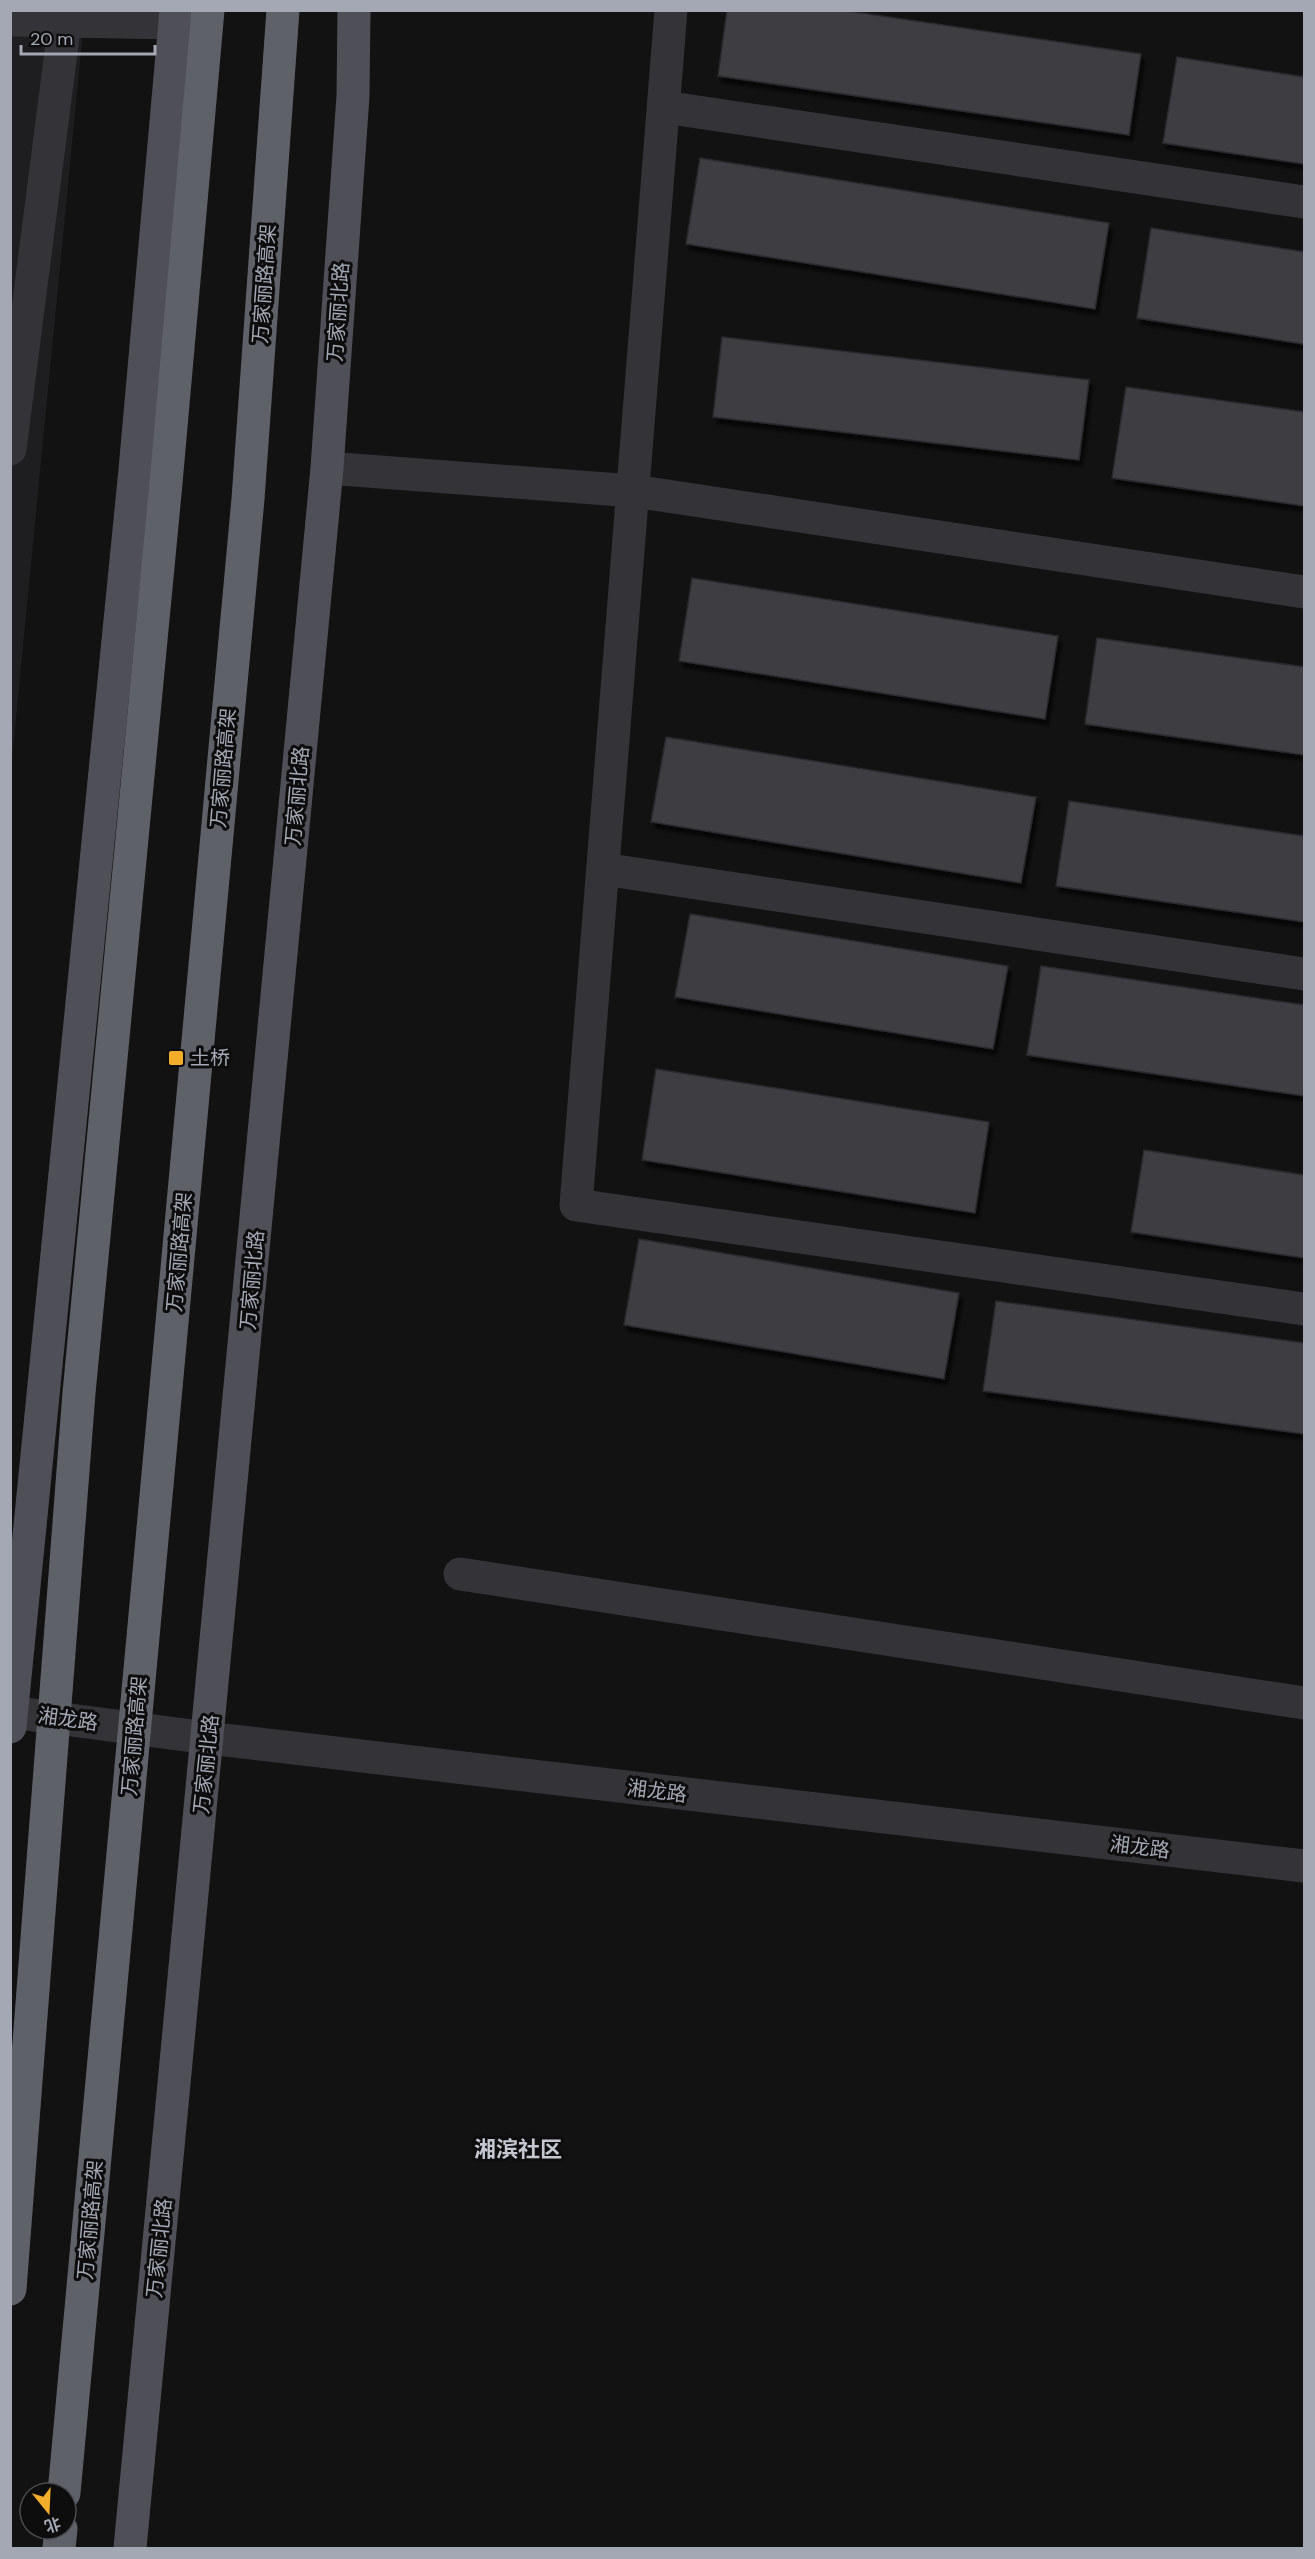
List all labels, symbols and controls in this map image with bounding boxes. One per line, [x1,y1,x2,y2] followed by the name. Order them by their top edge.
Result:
[21,18,154,56] scale bar
[30,27,73,51] text: 20 m
[247,223,281,345] street label: 万家丽路高架
[322,261,354,363] street label: 万家丽北路
[205,707,241,829] street label: 万家丽路高架
[280,745,314,847] street label: 万家丽北路
[190,1045,230,1071] place label: 土桥
[167,1049,185,1067] marker: 土桥
[161,1191,197,1313] street label: 万家丽路高架
[235,1229,269,1331] street label: 万家丽北路
[116,1675,152,1797] street label: 万家丽路高架
[36,1702,100,1736] street label: 湘龙路
[188,1713,224,1815] street label: 万家丽北路
[626,1774,688,1808] street label: 湘龙路
[1109,1830,1171,1864] street label: 湘龙路
[474,2135,562,2164] district label: 湘滨社区
[72,2159,108,2281] street label: 万家丽路高架
[141,2197,177,2299] street label: 万家丽北路
[18,2481,78,2541] north arrow
[42,2512,63,2537] text: 北

